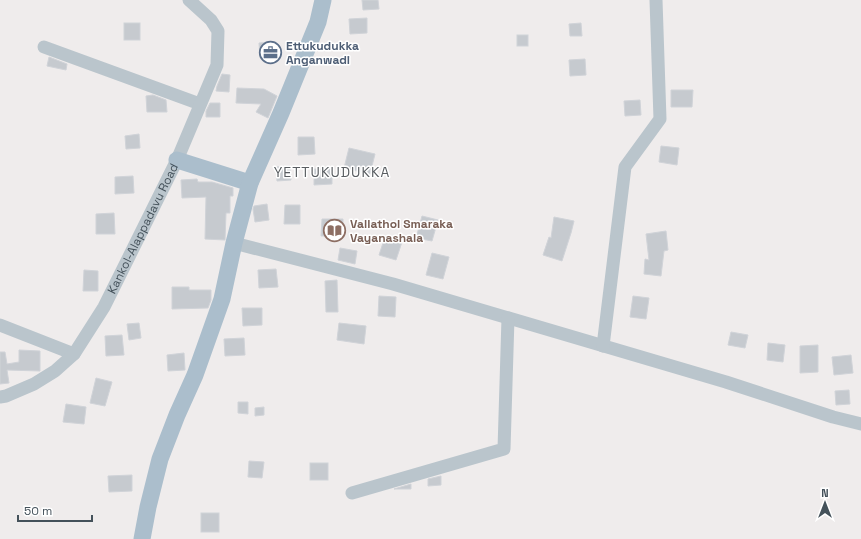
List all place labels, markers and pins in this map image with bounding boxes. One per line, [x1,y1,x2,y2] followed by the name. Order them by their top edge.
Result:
[286,38,359,68] place label: Ettukudukka Anganwadi
[258,40,284,66] office icon: Ettukudukka Anganwadi
[350,216,453,246] place label: Vallathol Smaraka Vayanashala
[321,218,347,244] library icon: Vallathol Smaraka Vayanashala

